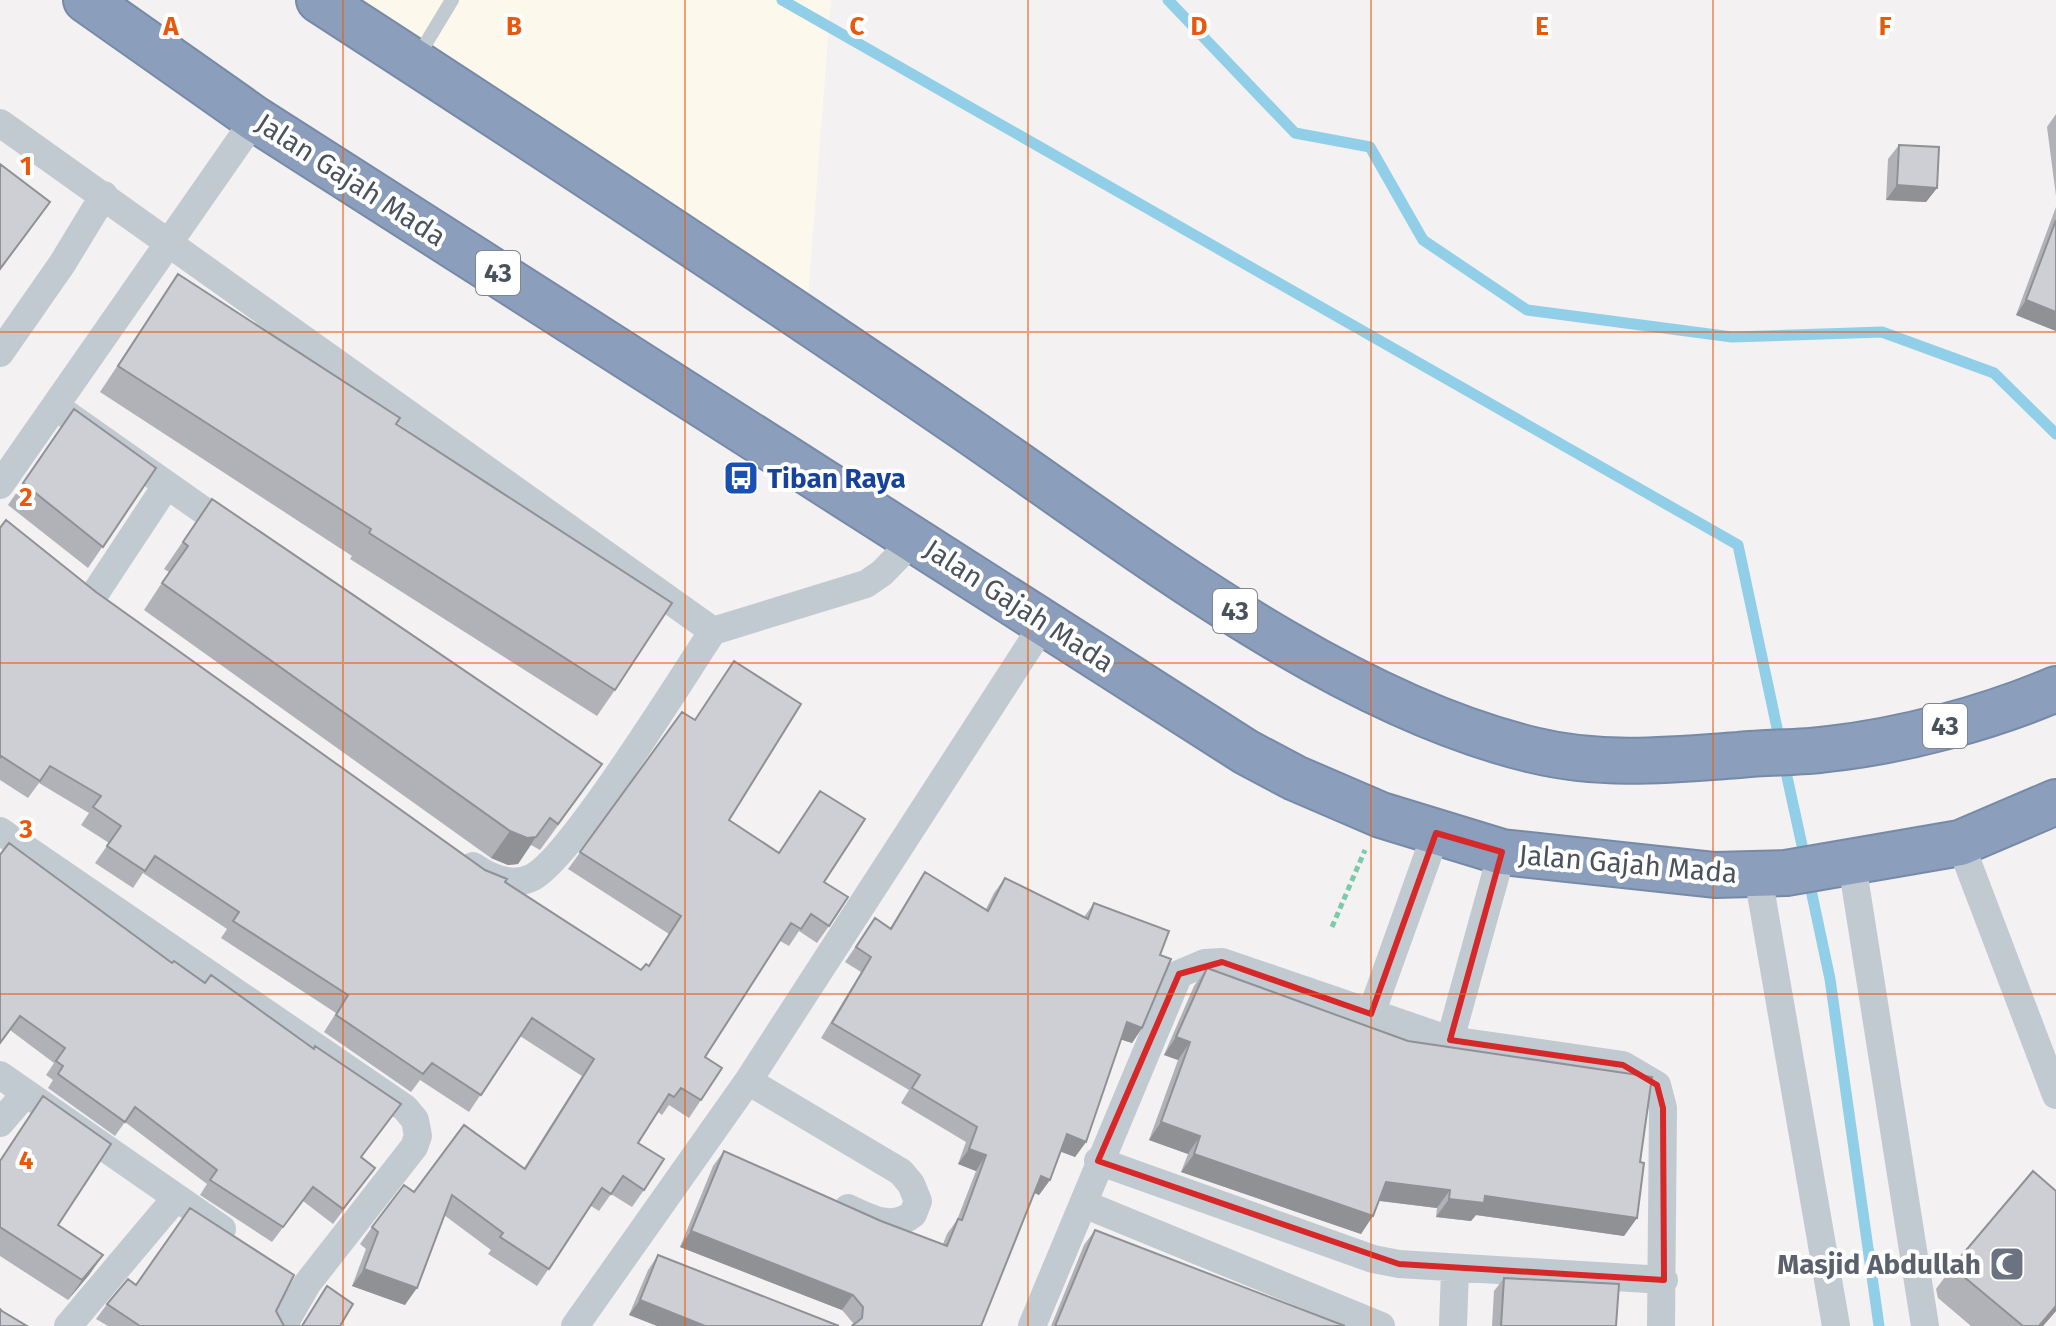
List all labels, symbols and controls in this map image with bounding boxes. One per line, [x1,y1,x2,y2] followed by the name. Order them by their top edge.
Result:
[162,11,179,42] text: A
[506,11,522,42] text: B
[850,11,865,42] text: C
[1191,11,1208,42] text: D
[1535,11,1549,42] text: E
[1879,11,1892,42] text: F
[250,106,452,254] street label: Jalan Gajah Mada
[20,151,32,182] text: 1
[476,251,520,295] road number: 43
[722,459,760,497] bus stop icon: Tiban Raya
[767,462,906,495] place label: Tiban Raya
[19,482,33,513] text: 2
[918,532,1120,680] street label: Jalan Gajah Mada
[1213,589,1257,633] road number: 43
[1923,704,1967,748] road number: 43
[18,814,33,845] text: 3
[1517,838,1739,890] street label: Jalan Gajah Mada
[19,1145,34,1176] text: 4
[1988,1245,2026,1283] mosque icon: Masjid Abdullah
[1777,1248,1981,1281] place label: Masjid Abdullah

